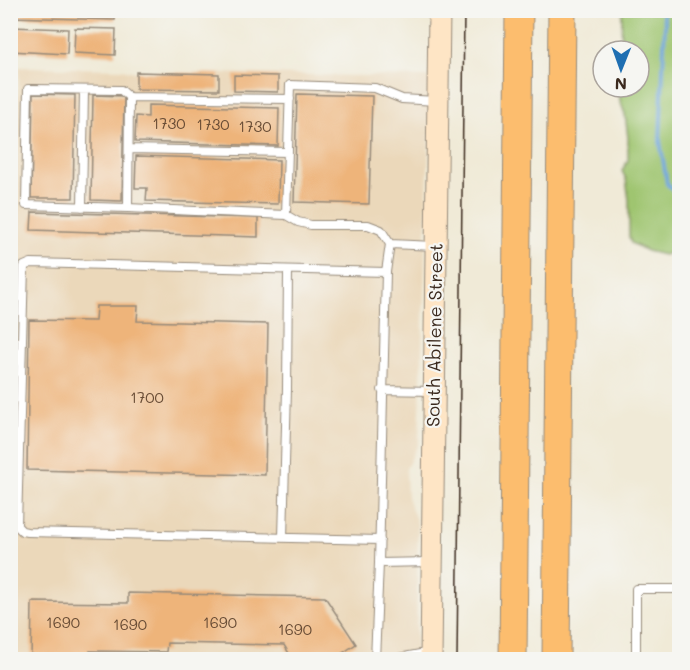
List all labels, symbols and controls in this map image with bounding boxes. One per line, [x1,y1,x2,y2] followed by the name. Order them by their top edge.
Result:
[591,39,651,99] north arrow
[614,74,627,95] text: N
[152,113,186,133] house number: 1730
[196,114,230,134] house number: 1730
[238,116,272,136] house number: 1730
[420,243,448,427] street label: South Abilene Street
[130,387,164,407] house number: 1700
[46,612,80,632] house number: 1690
[203,612,237,632] house number: 1690
[113,614,147,634] house number: 1690
[278,619,312,639] house number: 1690

